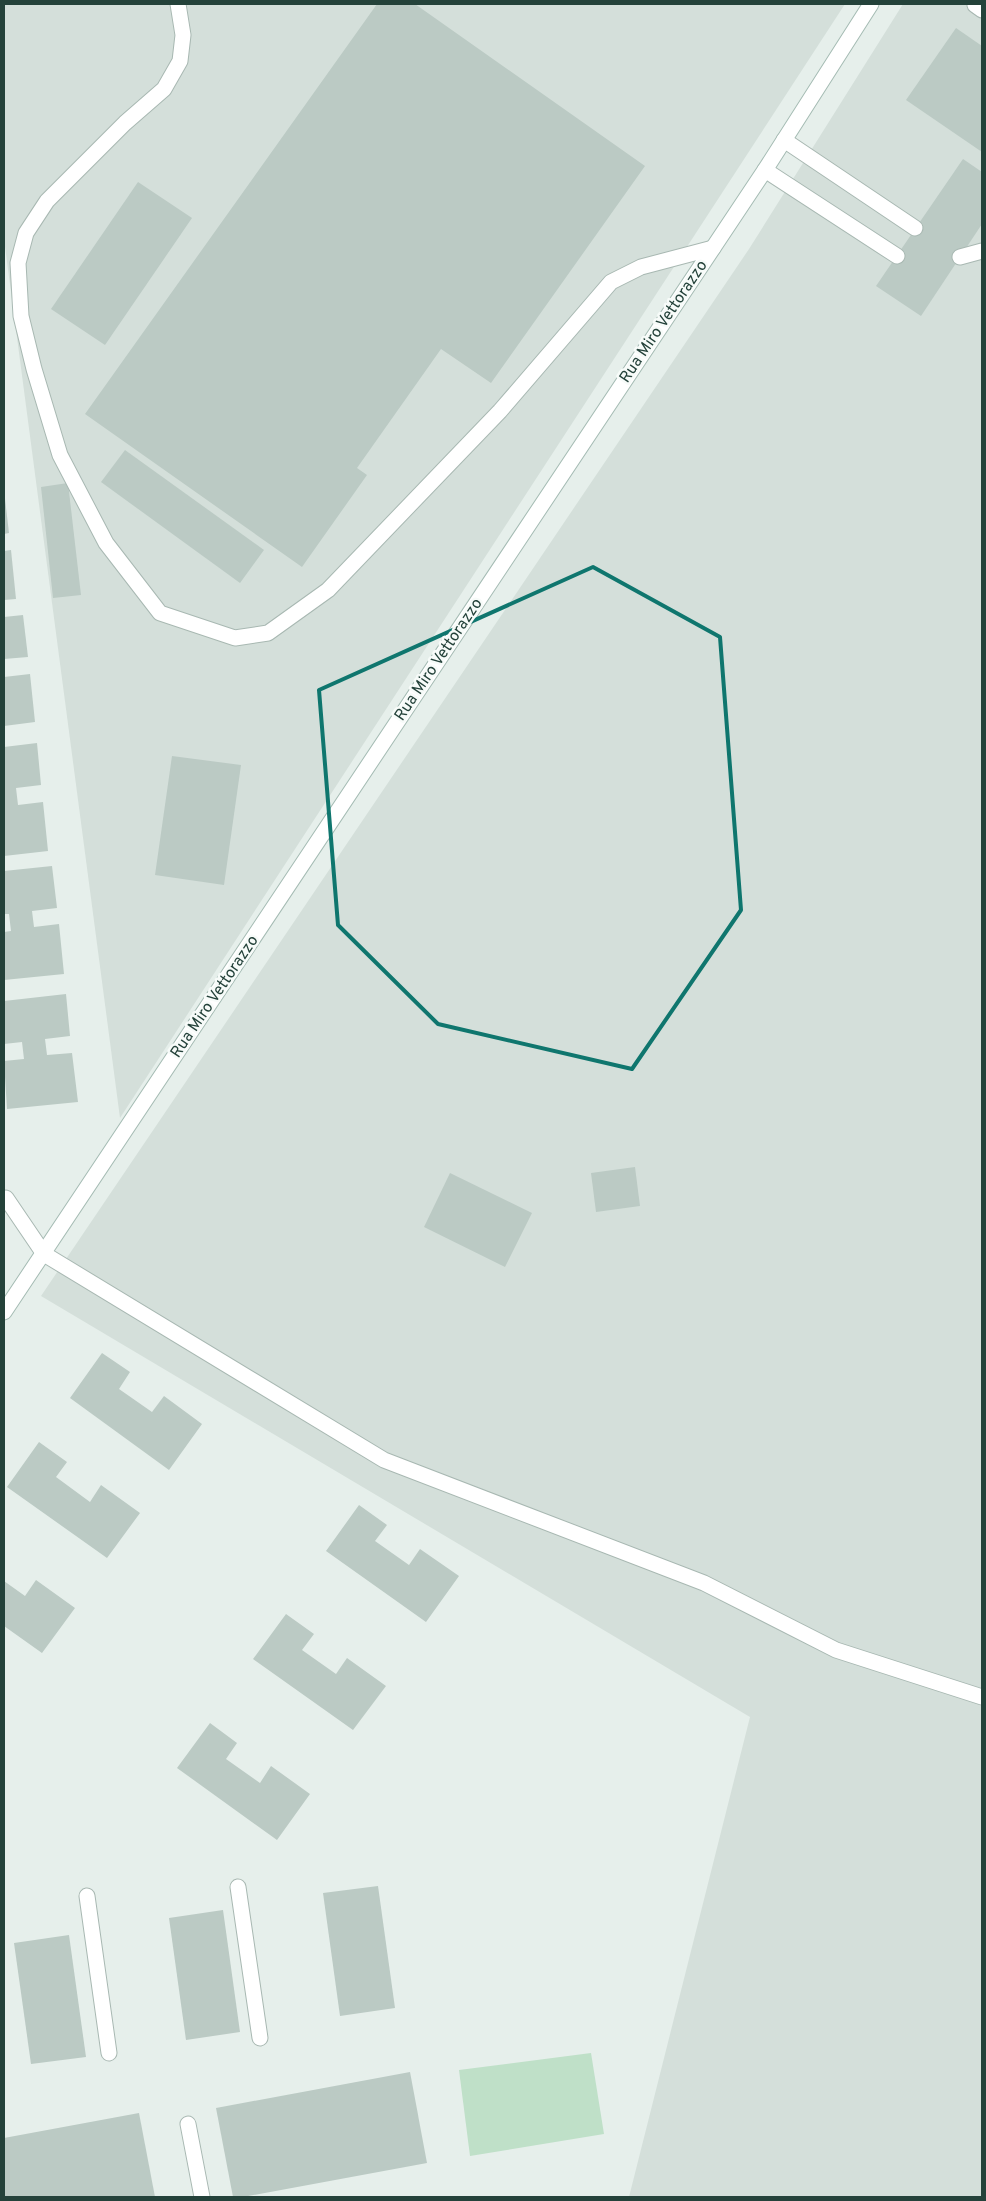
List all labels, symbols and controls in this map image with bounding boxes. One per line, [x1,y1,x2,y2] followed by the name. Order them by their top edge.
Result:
[616,257,712,387] street label: Rua Miro Vettorazzo
[391,595,487,725] street label: Rua Miro Vettorazzo
[167,932,263,1062] street label: Rua Miro Vettorazzo

